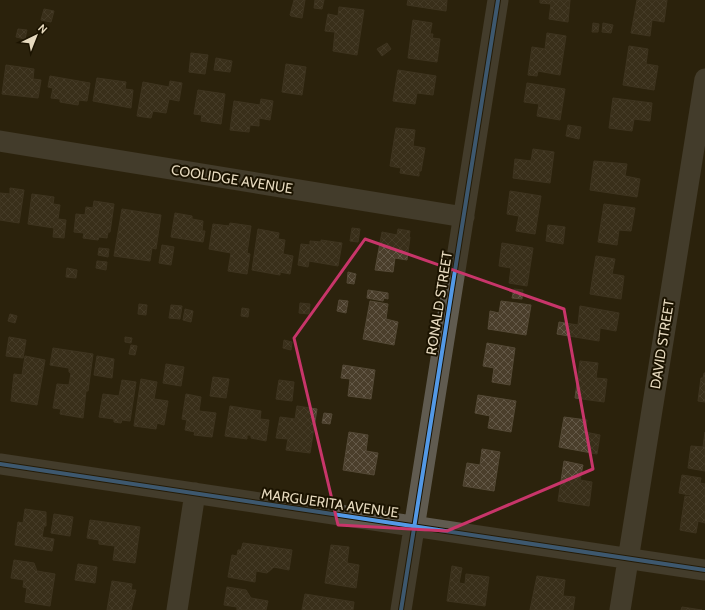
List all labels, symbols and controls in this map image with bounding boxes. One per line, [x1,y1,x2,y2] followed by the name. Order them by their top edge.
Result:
[16,16,56,56] north arrow
[35,21,50,36] text: N
[170,160,294,198] street label: COOLIDGE AVENUE
[422,249,456,356] street label: RONALD STREET
[646,297,678,390] street label: DAVID STREET
[260,484,400,522] street label: MARGUERITA AVENUE

